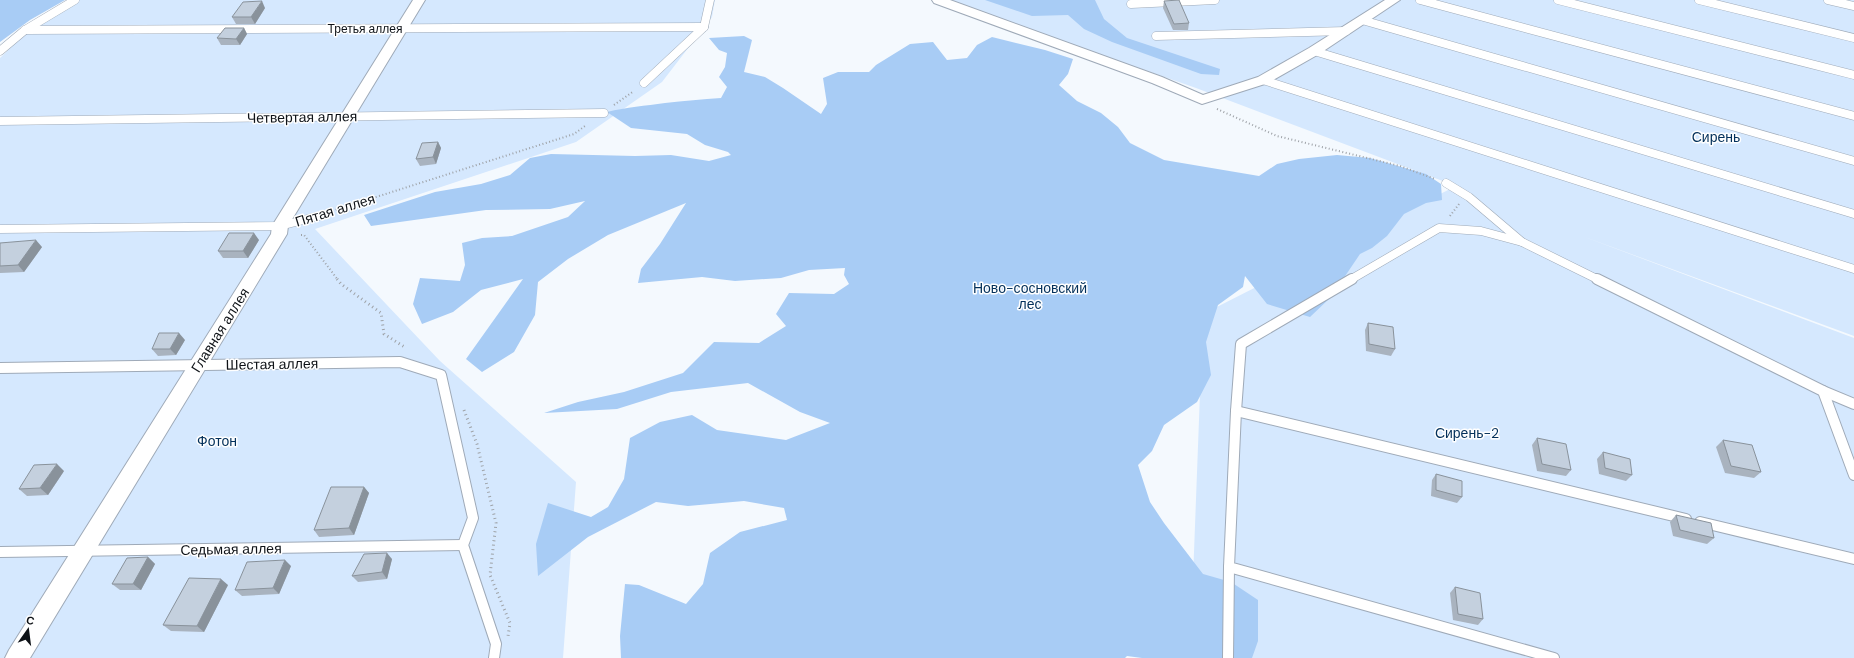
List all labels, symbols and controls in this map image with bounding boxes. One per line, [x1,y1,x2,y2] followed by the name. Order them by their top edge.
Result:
[328,21,402,37] street label: Третья аллея
[247,107,357,127] street label: Четвертая аллея
[1692,128,1740,146] park label: Сирень
[293,189,377,231] street label: Пятая аллея
[973,279,1087,313] park label: Ново-сосновский лес
[187,284,253,376] street label: Главная аллея
[226,354,318,374] street label: Шестая аллея
[1435,424,1499,442] park label: Сирень-2
[197,432,237,450] park label: Фотон
[180,539,282,559] street label: Седьмая аллея
[8,610,48,650] north arrow
[25,613,36,628] text: С

